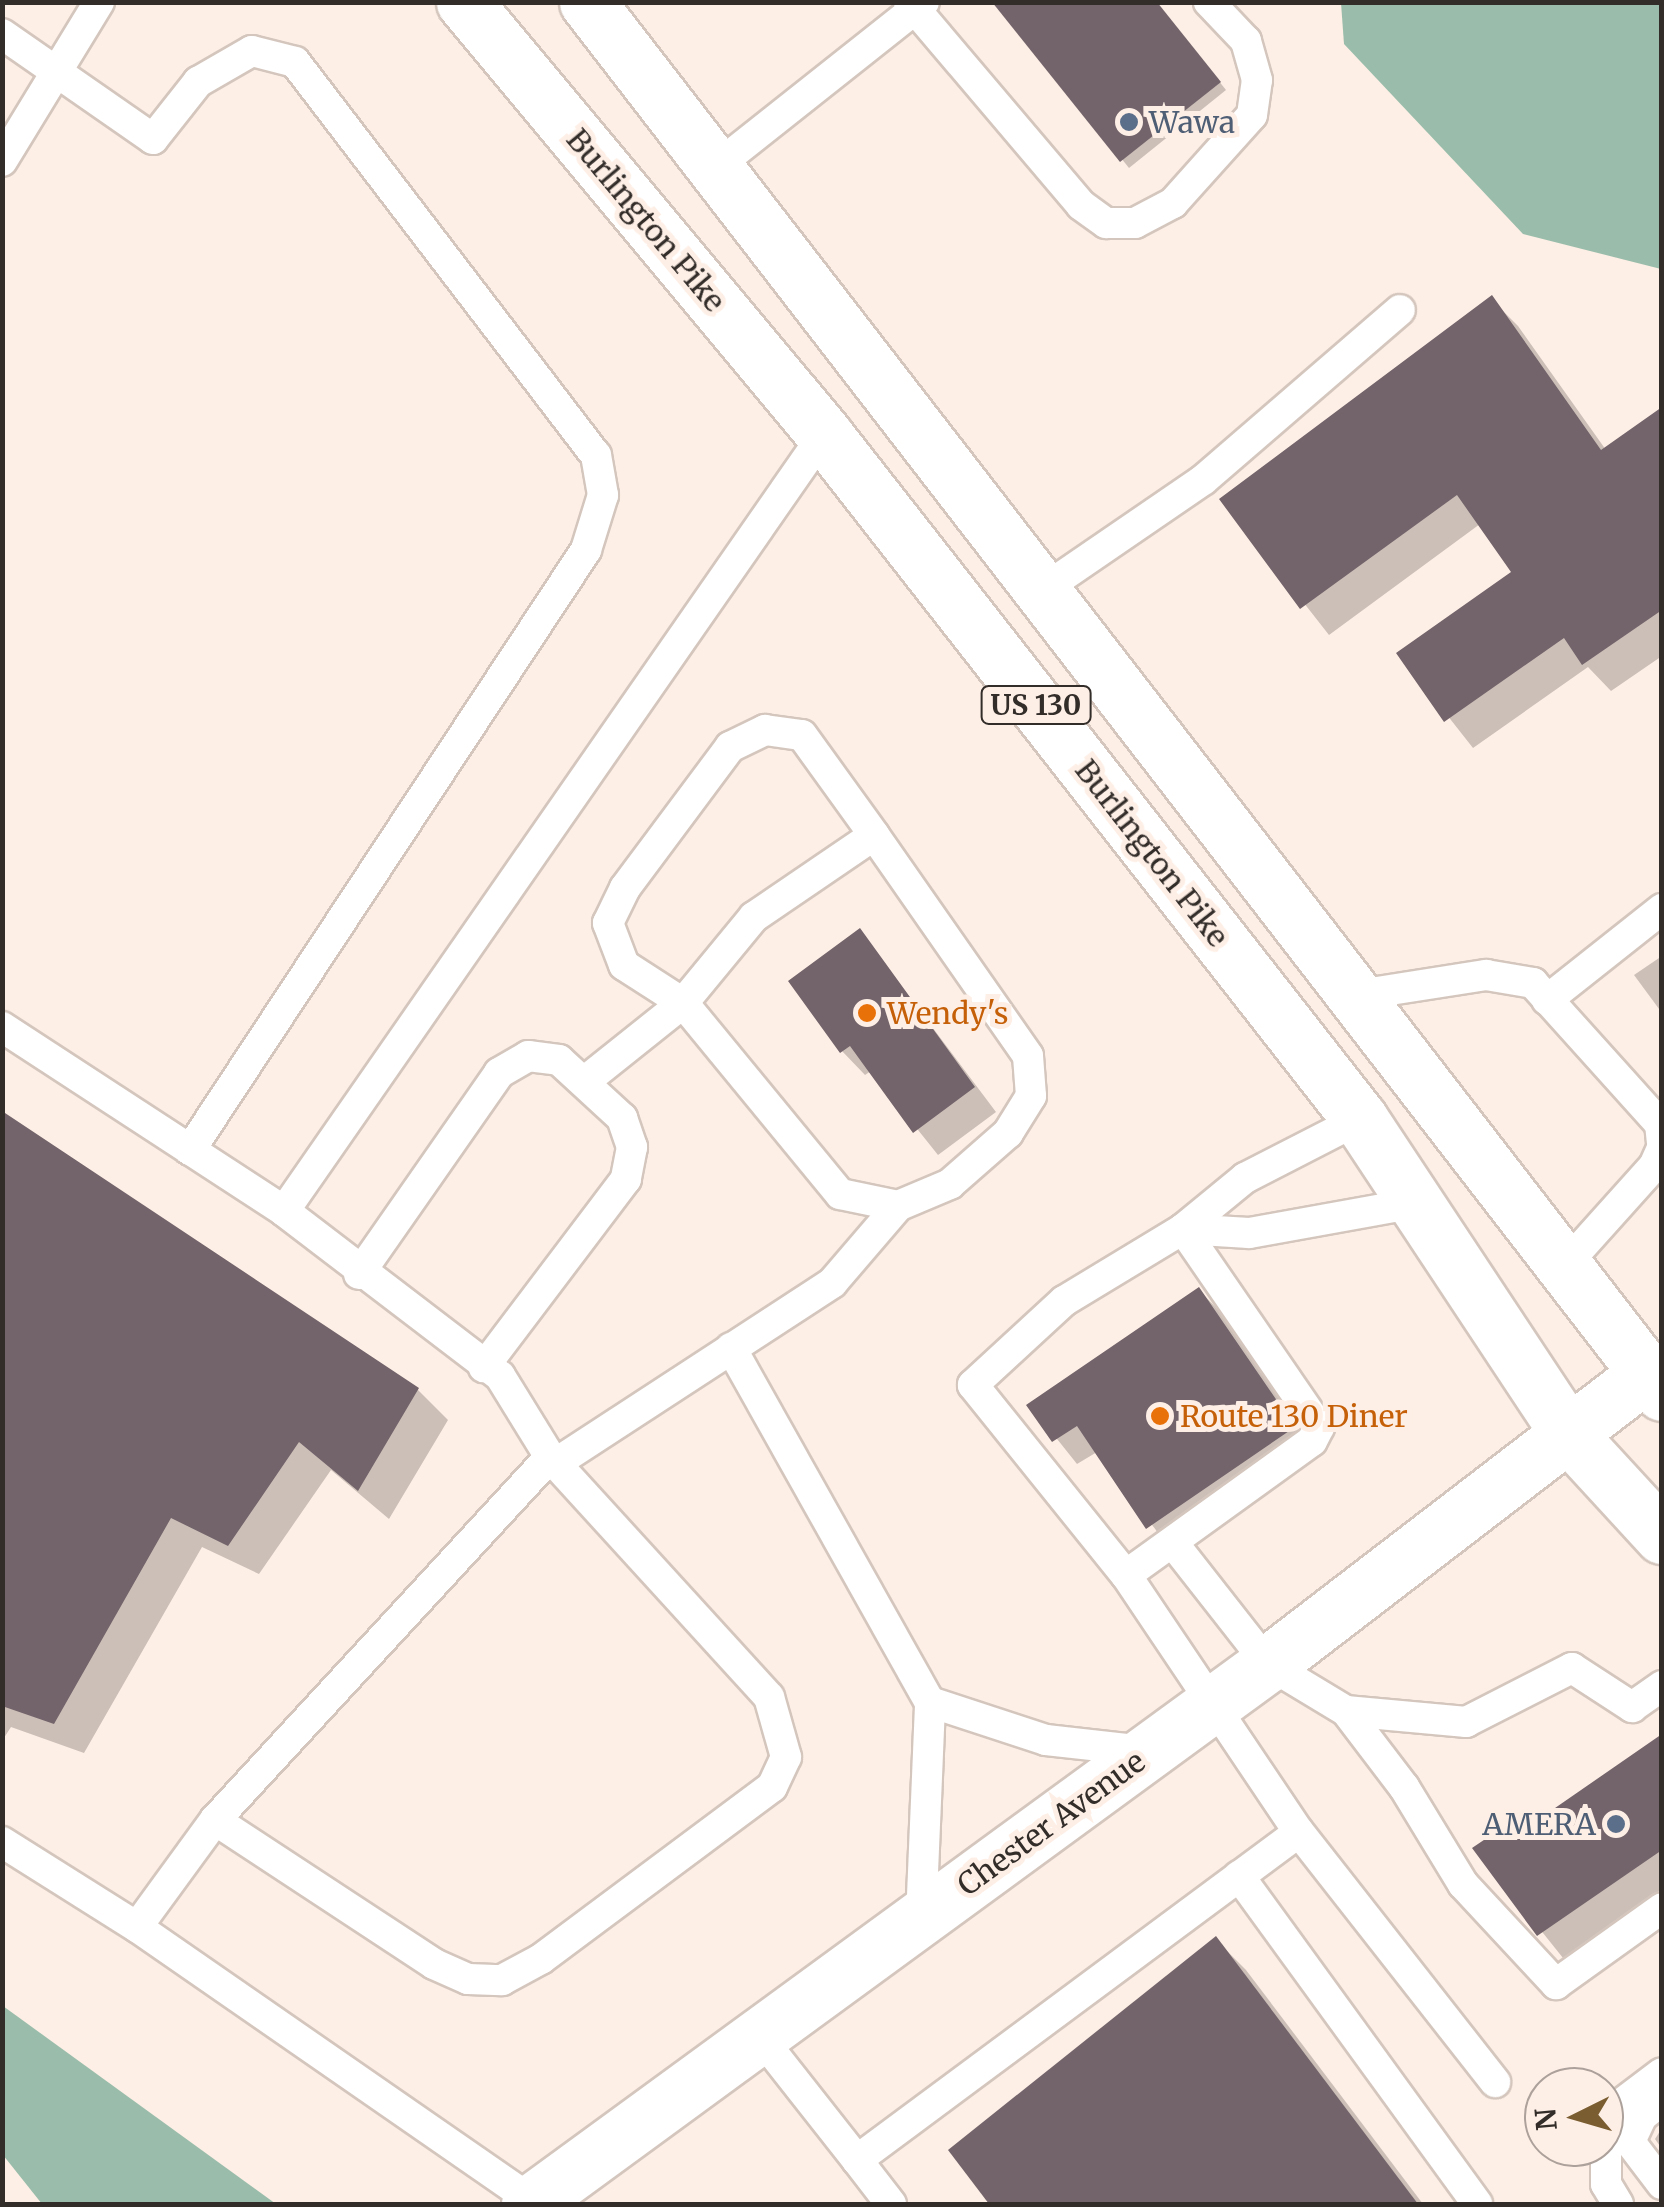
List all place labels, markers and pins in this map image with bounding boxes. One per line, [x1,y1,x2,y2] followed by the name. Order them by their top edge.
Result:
[1149,104,1235,140] place label: Wawa
[1118,111,1140,133] marker: Wawa
[887,995,1009,1031] place label: Wendy's
[856,1002,878,1024] marker: Wendy's
[1180,1398,1408,1434] place label: Route 130 Diner
[1149,1405,1171,1427] marker: Route 130 Diner
[1482,1806,1596,1842] place label: AMERA
[1605,1813,1627,1835] marker: AMERA

